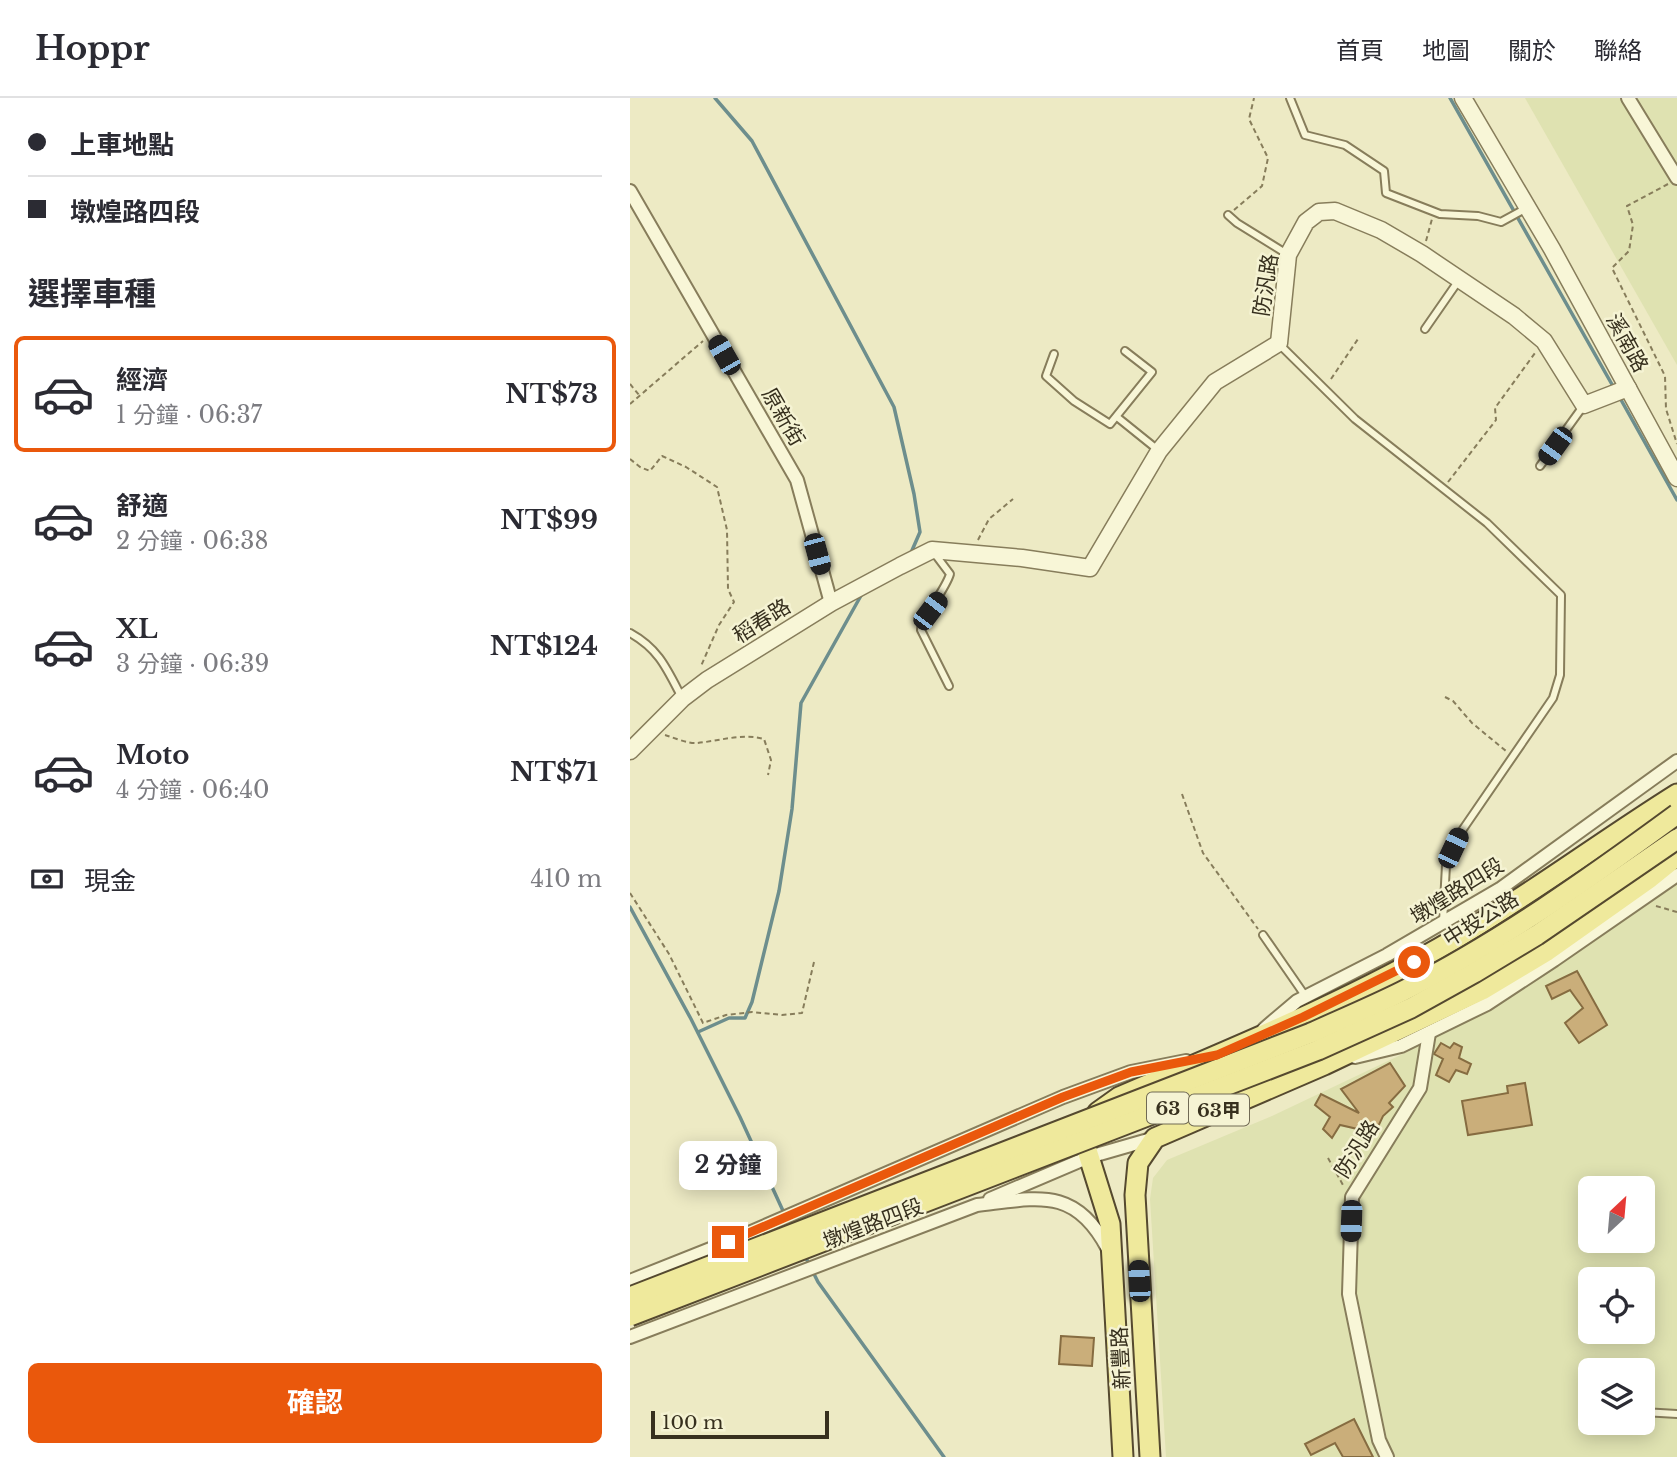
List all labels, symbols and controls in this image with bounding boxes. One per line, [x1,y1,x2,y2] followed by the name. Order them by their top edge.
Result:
[35,28,150,69] text: Hoppr
[1336,36,1384,65] text: 首頁
[1422,36,1470,65] text: 地圖
[1508,36,1556,65] text: 關於
[1594,36,1642,65] text: 聯絡
[70,129,174,161] text: 上車地點
[70,196,200,228] text: 墩煌路四段
[1248,252,1284,318] street label: 防汎路
[28,274,156,314] text: 選擇車種
[1600,309,1654,377] street label: 溪南路
[705,332,744,378] car
[32,363,95,426] icon: car
[116,364,168,396] text: 經濟
[505,378,598,410] text: NT$73
[756,383,810,451] street label: 原新街
[116,401,262,429] text: 1 分鐘 · 06:37
[1535,423,1576,469] car
[32,489,95,552] icon: car
[116,490,168,522] text: 舒適
[500,504,598,536] text: NT$99
[116,527,268,555] text: 2 分鐘 · 06:38
[802,531,833,577] car
[909,588,952,634] car
[728,593,796,649] street label: 稻春路
[116,613,158,645] text: XL
[32,615,95,678] icon: car
[490,630,598,662] text: NT$124
[116,650,269,678] text: 3 分鐘 · 06:39
[116,739,189,771] text: Moto
[32,741,95,804] icon: car
[510,756,598,788] text: NT$71
[116,776,269,804] text: 4 分鐘 · 06:40
[1435,825,1472,871] car
[1406,852,1508,930] street label: 墩煌路四段
[28,860,66,898] icon: cash
[84,865,136,897] text: 現金
[531,865,602,893] text: 410 m
[1438,886,1524,952] street label: 中投公路
[1398,946,1430,978] route start
[1147,1092,1189,1124] road number: 63
[1189,1094,1249,1126] road number: 63甲
[1329,1115,1385,1183] street label: 防汎路
[679,1140,777,1190] callout: 2 分鐘
[694,1151,762,1179] text: 2 分鐘
[1578,1176,1656,1253] north arrow
[1578,1176,1655,1435] map controls
[819,1193,927,1255] street label: 墩煌路四段
[1340,1200,1363,1242] car
[712,1226,744,1258] route end
[1128,1259,1151,1303] car
[1578,1267,1655,1344] button: locate
[1106,1326,1136,1390] street label: 新豐路
[1578,1358,1655,1435] button: layers
[28,1363,602,1443] button: 確認
[651,1408,830,1440] scale bar
[662,1411,723,1434] text: 100 m

